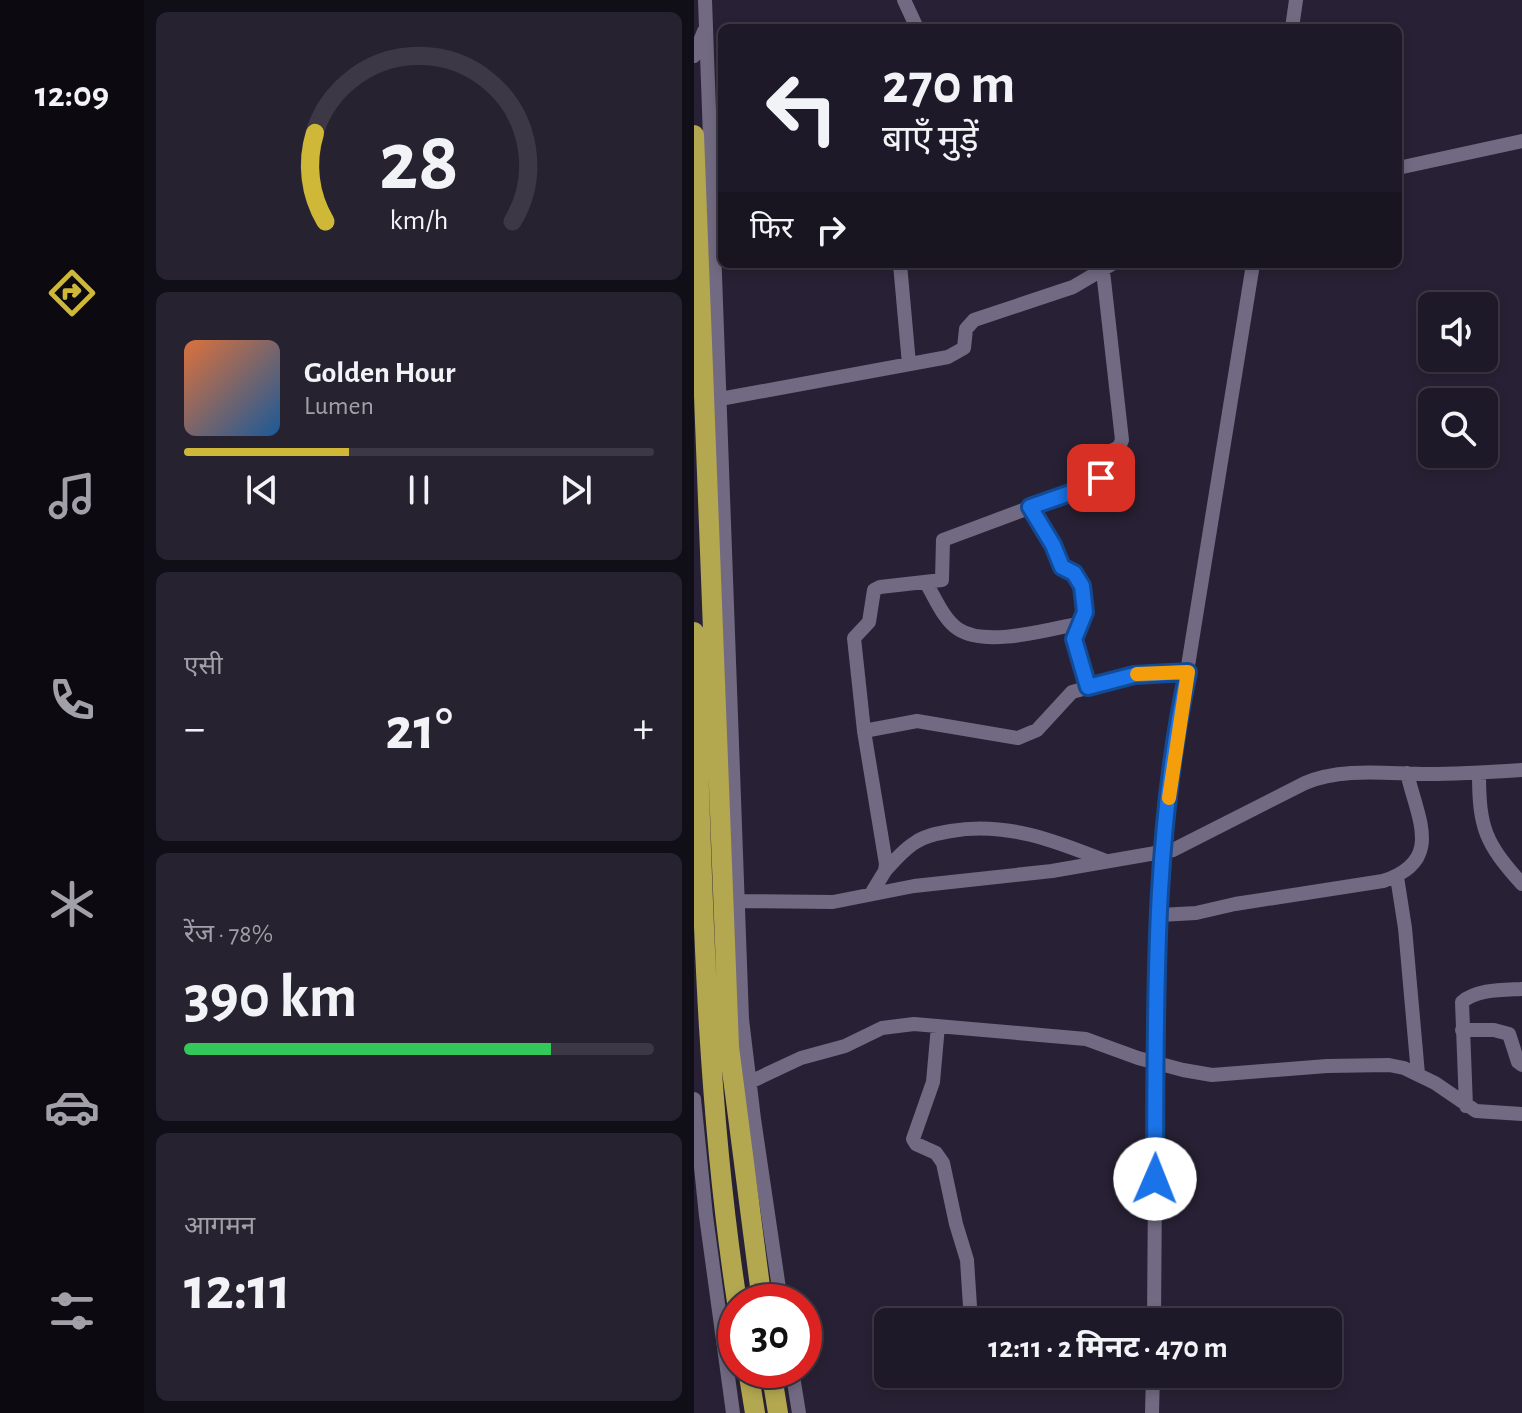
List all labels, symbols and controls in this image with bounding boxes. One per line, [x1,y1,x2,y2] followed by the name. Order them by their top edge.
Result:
[750,56,854,160] icon: left
[882,57,1015,113] text: 270 m
[35,77,109,113] text: 12:09
[379,121,459,205] text: 28
[882,122,979,158] text: बाएँ मुड़ें
[390,206,448,235] text: km/h
[809,208,853,252] icon: right
[750,214,793,244] text: फिर
[44,265,100,321] icon: directions
[1418,292,1498,468] map controls
[1418,292,1498,372] button: sound
[304,358,456,388] text: Golden Hour
[1418,388,1498,468] button: search
[304,393,374,419] text: Lumen
[1067,444,1135,512] pin
[1079,456,1123,500] icon: arrive
[44,468,100,524] icon: music
[240,468,284,512] icon: previous
[397,468,441,512] icon: pause
[554,468,598,512] icon: next
[184,653,223,679] text: एसी
[44,672,100,728] icon: phone
[385,700,453,760] text: 21°
[184,707,205,751] text: −
[633,707,654,751] text: +
[44,876,100,932] icon: climate
[184,921,273,947] text: रेंज · 78%
[184,968,357,1028] text: 390 km
[44,1079,100,1135] icon: car
[1113,1137,1197,1221] position arrow
[184,1213,255,1239] text: आगमन
[184,1260,291,1320] text: 12:11
[44,1283,100,1339] icon: filters
[718,1284,822,1388] speed limit sign: 30
[988,1333,1228,1363] text: 12:11 · 2 मिनट · 470 m

